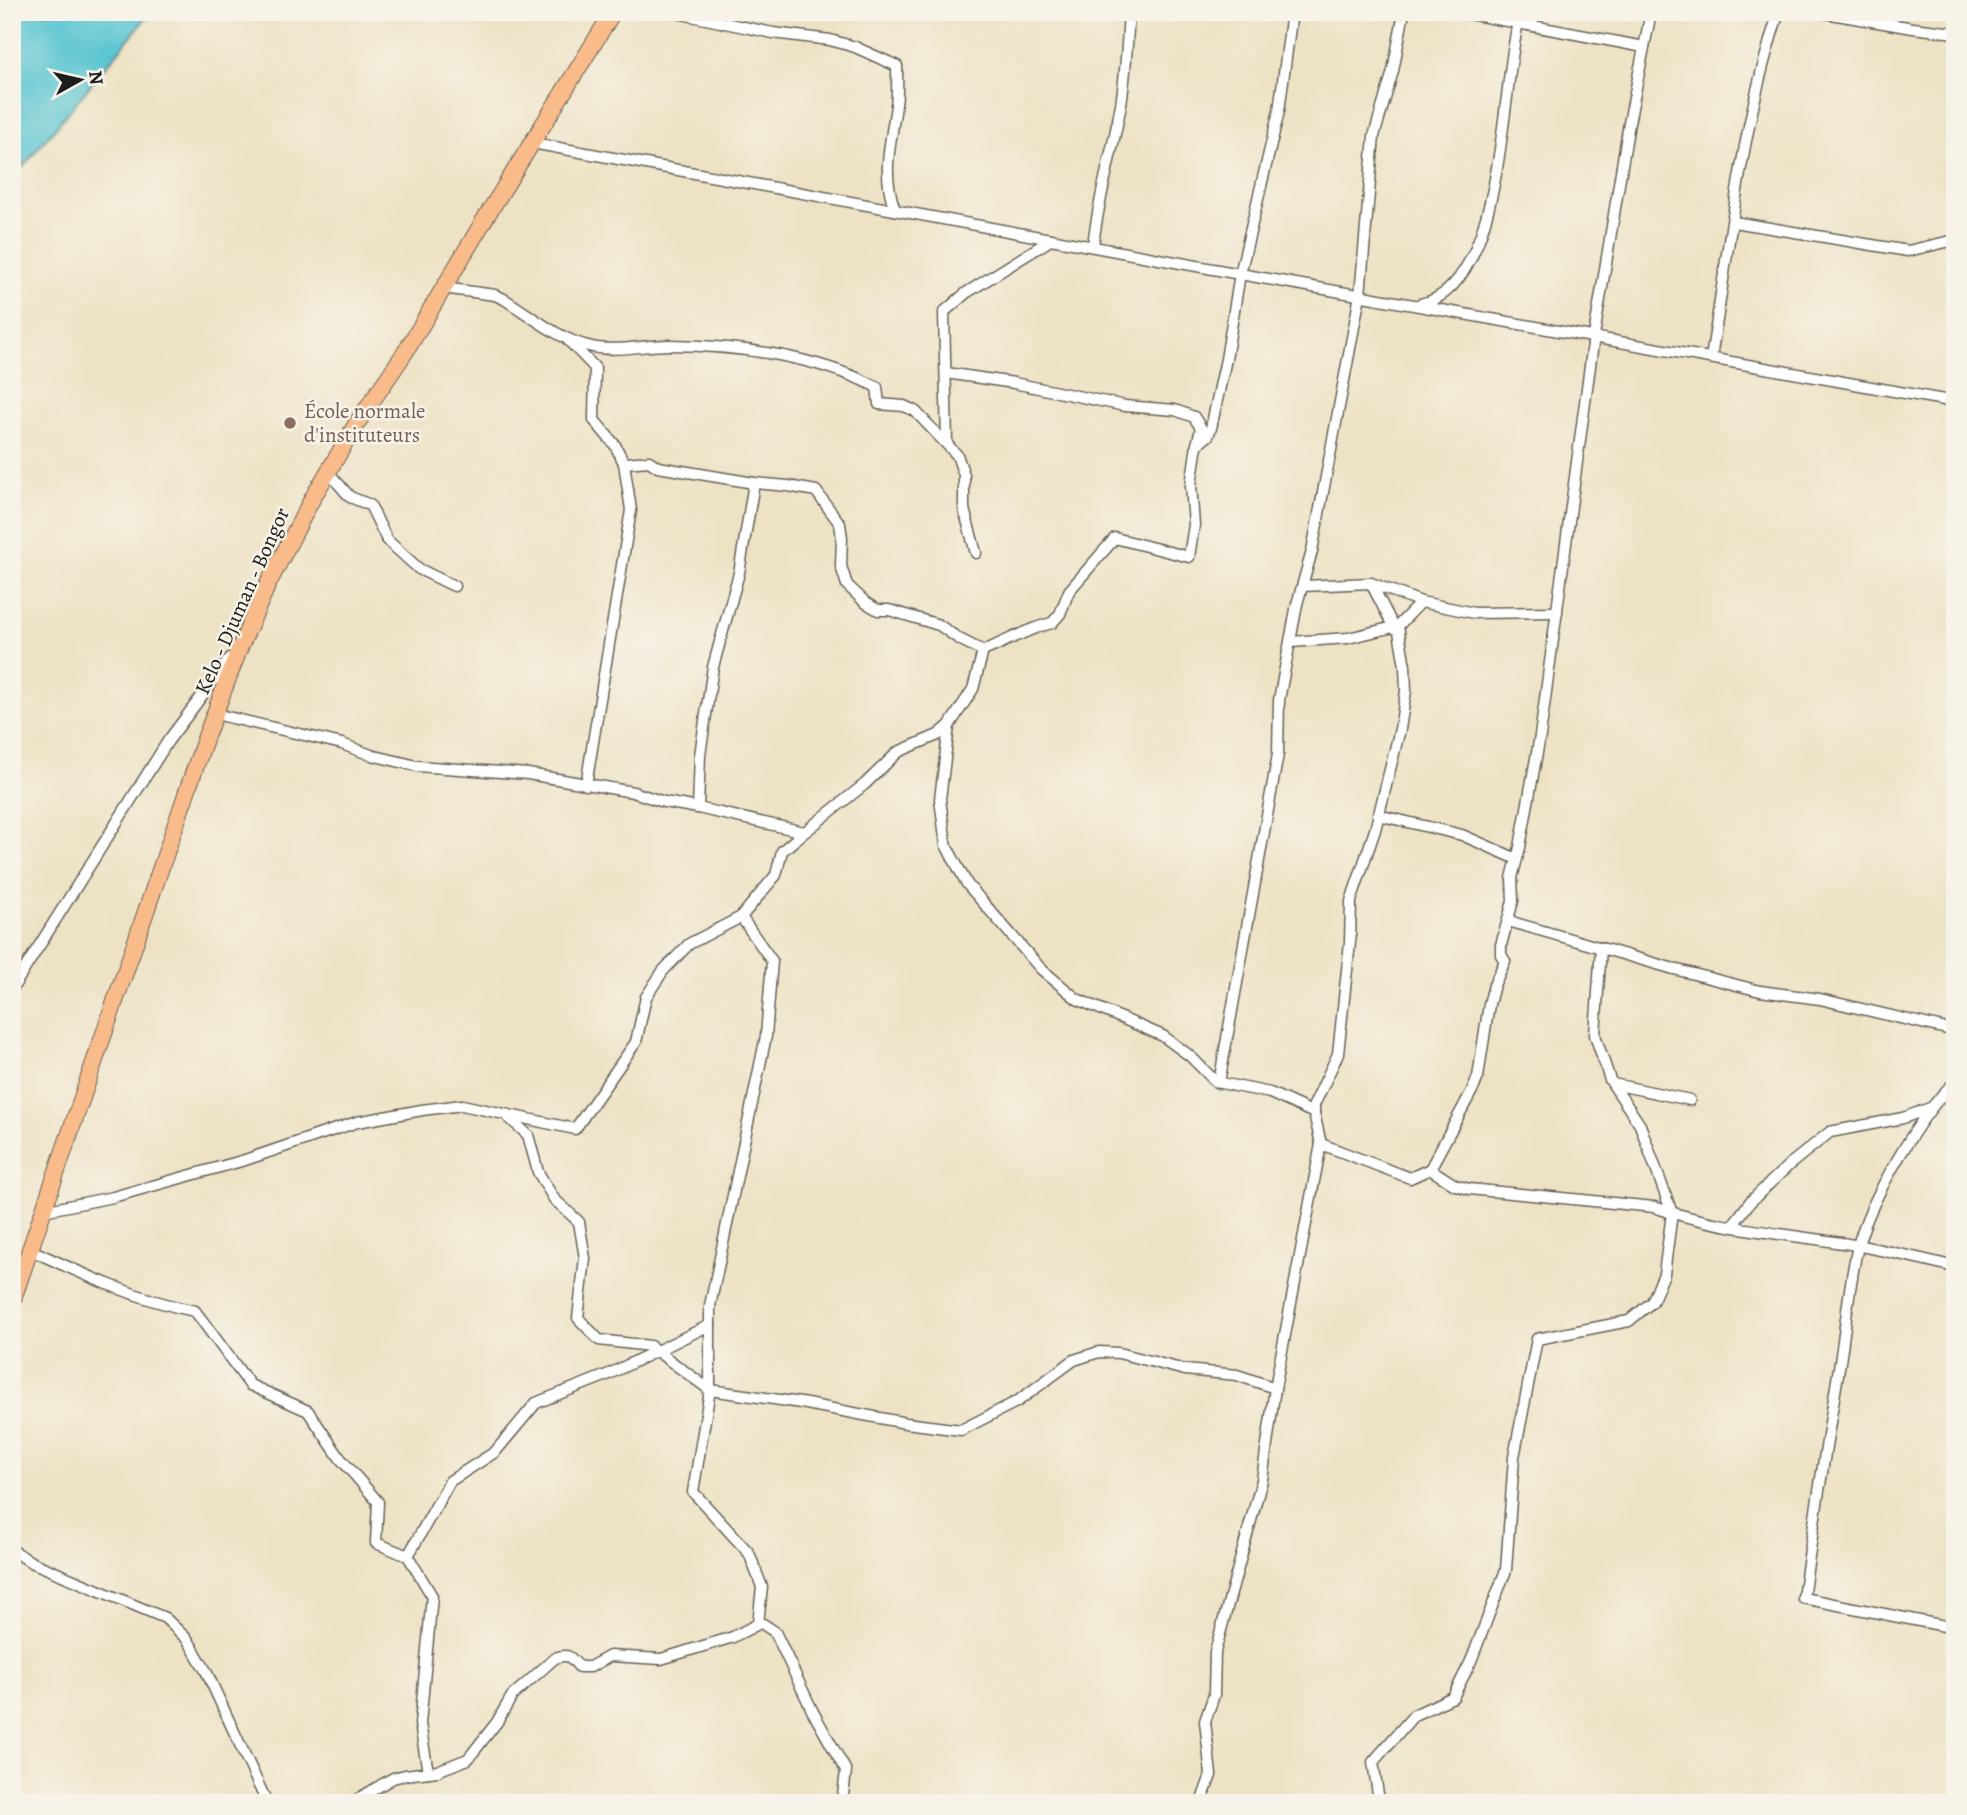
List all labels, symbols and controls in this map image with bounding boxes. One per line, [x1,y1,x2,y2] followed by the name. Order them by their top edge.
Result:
[46,46,116,116] north arrow
[82,69,110,87] text: N
[304,397,425,449] place label: École normale d'instituteurs
[282,415,298,431] marker: École normale d'instituteurs
[188,503,296,699] street label: Kelo - Djuman - Bongor

